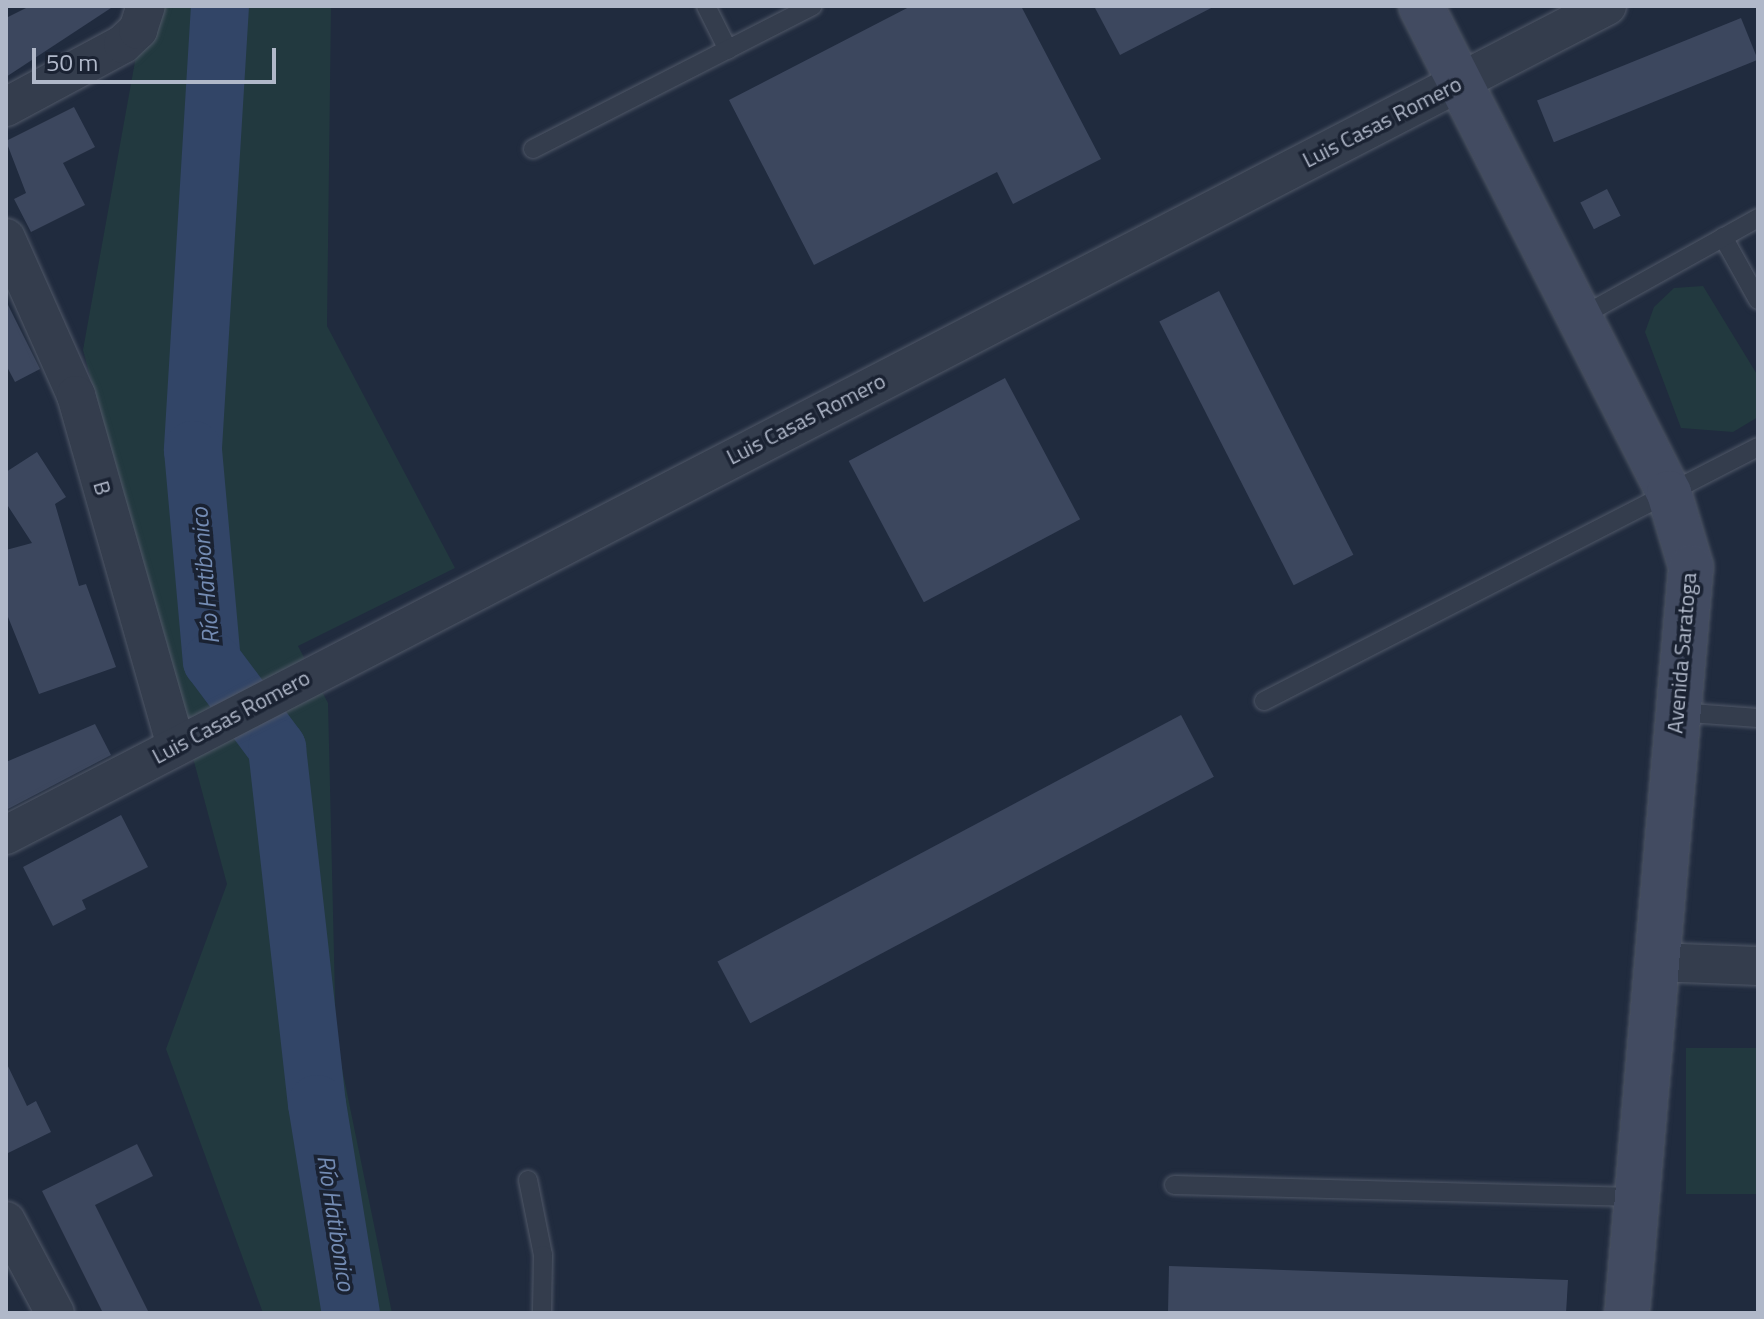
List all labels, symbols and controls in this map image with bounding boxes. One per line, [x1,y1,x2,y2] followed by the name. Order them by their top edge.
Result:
[36,32,280,82] scale bar
[46,44,98,80] text: 50 m
[1298,71,1466,173] street label: Luis Casas Romero
[722,368,890,470] street label: Luis Casas Romero
[87,478,117,498] street label: B
[185,506,225,646] water label: Río Hatibonico
[1662,571,1702,735] street label: Avenida Saratoga
[148,664,314,770] street label: Luis Casas Romero
[311,1153,361,1293] water label: Río Hatibonico

